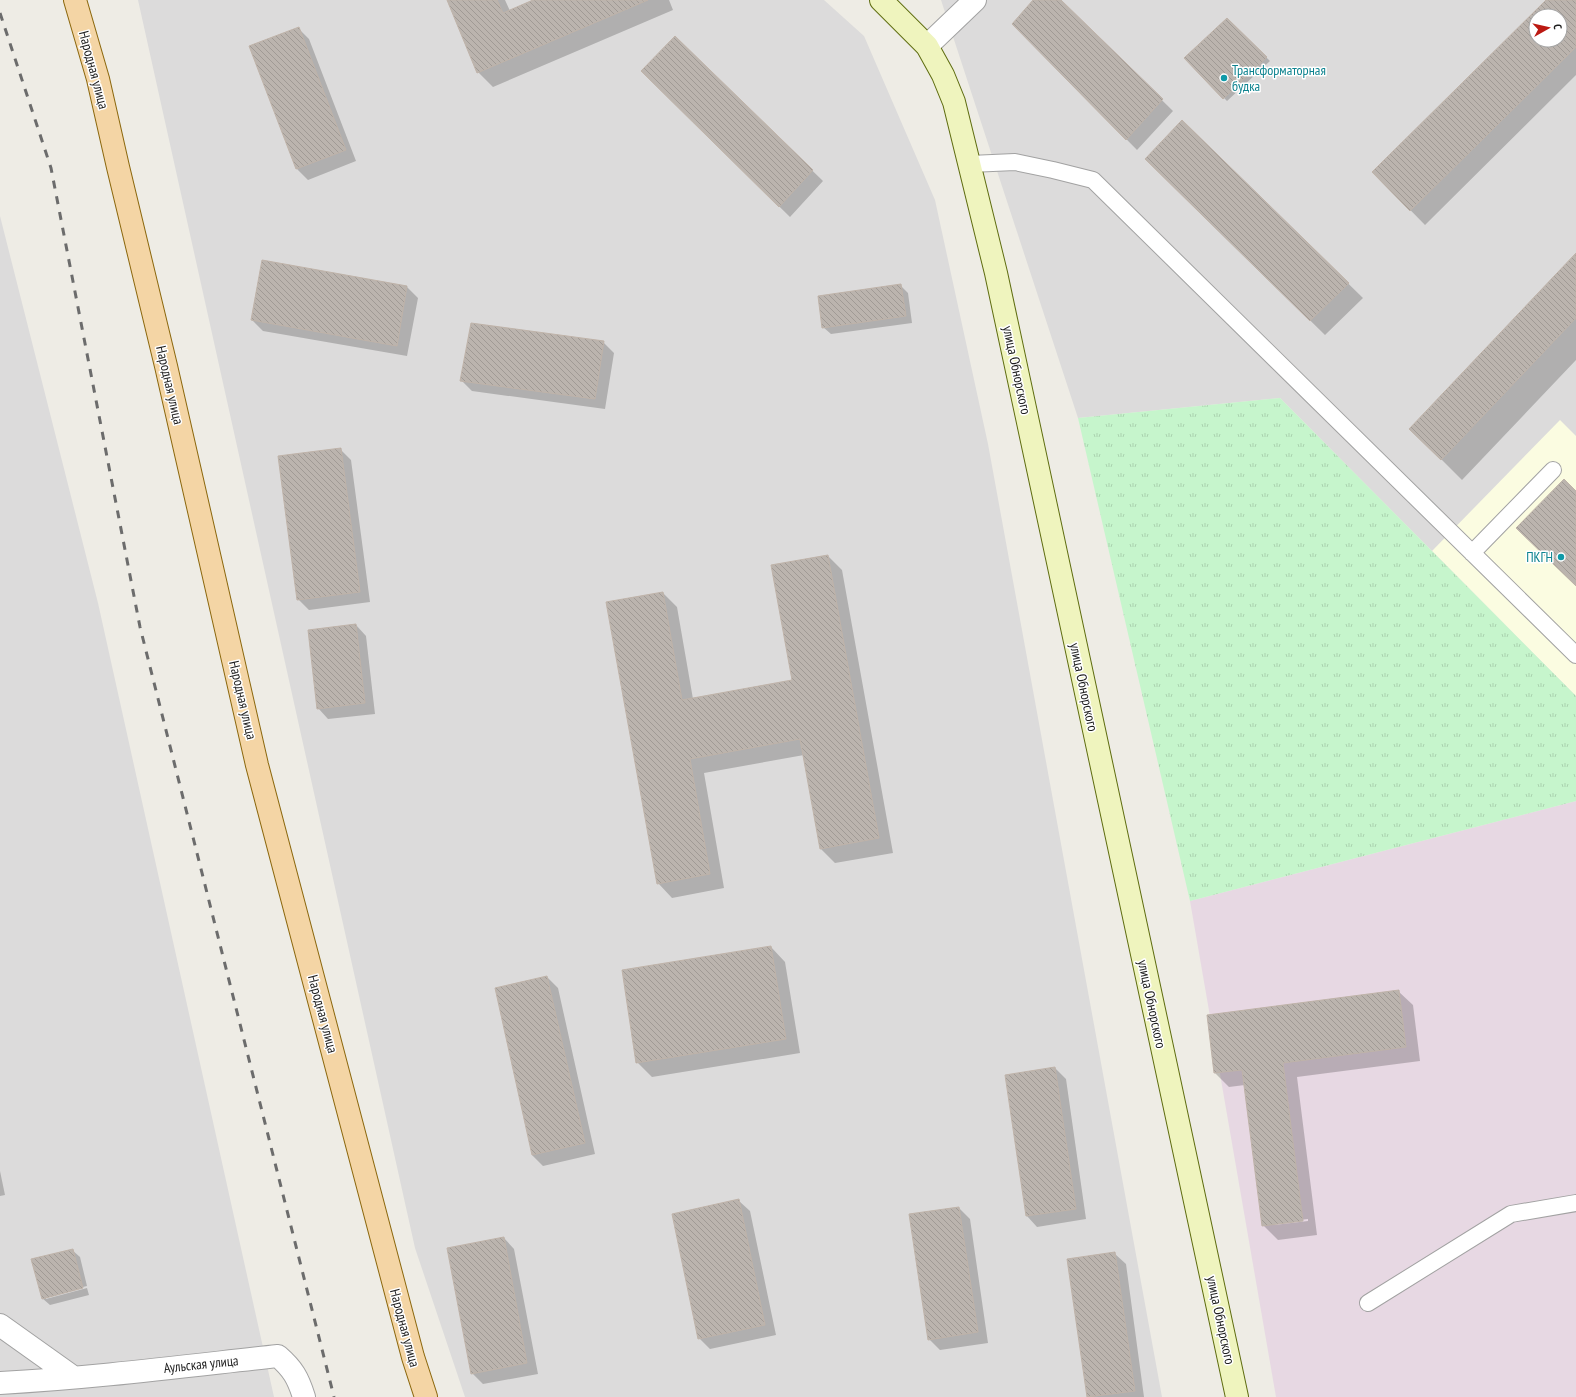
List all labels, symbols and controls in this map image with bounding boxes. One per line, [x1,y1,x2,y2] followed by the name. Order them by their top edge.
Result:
[1528,8,1568,48] north arrow
[1551,23,1565,30] text: С
[75,29,113,111] street label: Народная улица
[1232,61,1326,95] place label: Трансформаторная будка
[1219,73,1229,83] marker: Трансформаторная будка
[999,324,1035,416] street label: улица Обнорского
[152,344,188,426] street label: Народная улица
[1526,548,1553,566] place label: ПКГН
[1556,552,1566,562] marker: ПКГН
[1066,641,1102,733] street label: улица Обнорского
[225,659,261,741] street label: Народная улица
[1134,958,1170,1050] street label: улица Обнорского
[304,973,342,1055] street label: Народная улица
[1203,1274,1239,1366] street label: улица Обнорского
[386,1287,424,1369] street label: Народная улица
[163,1351,239,1377] street label: Аульская улица

